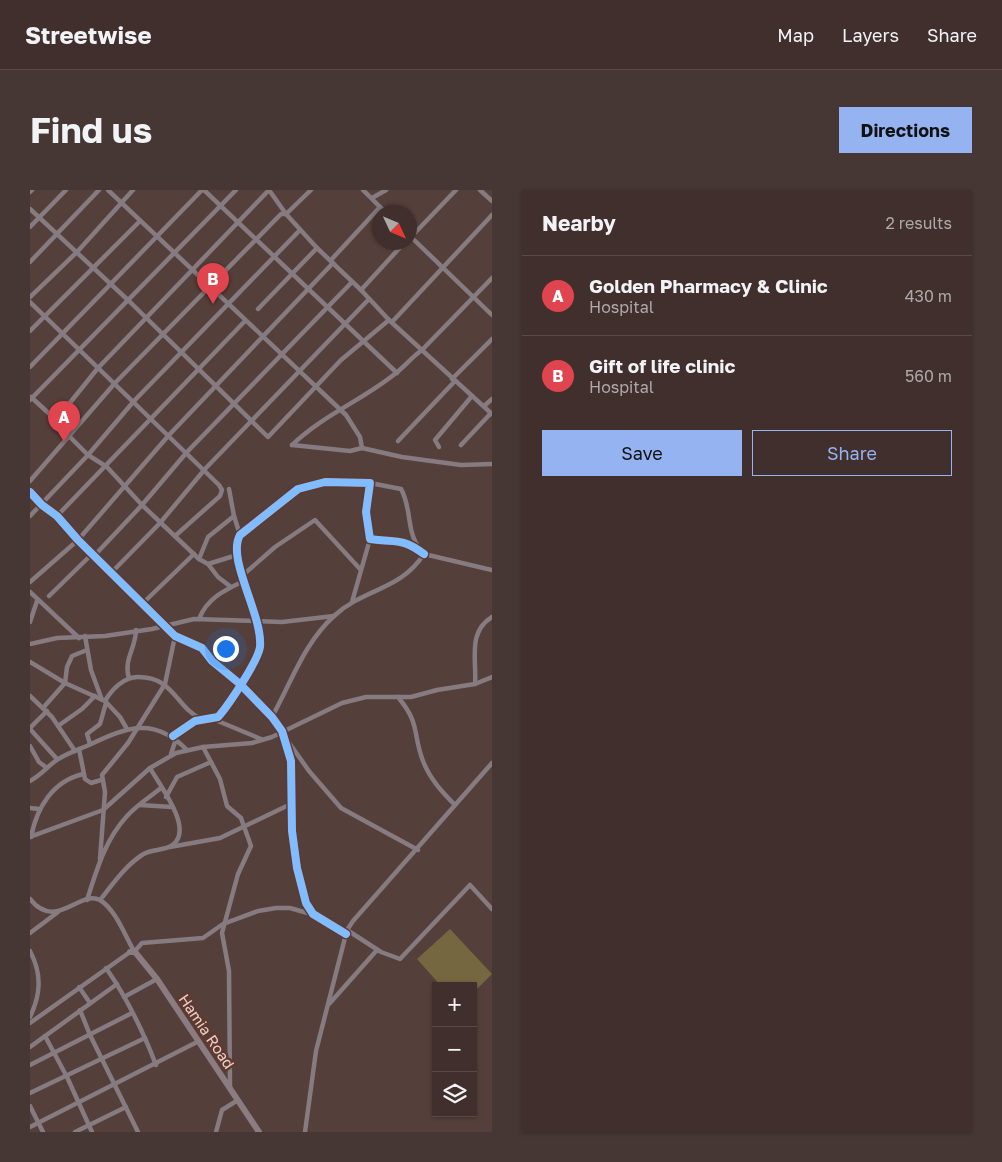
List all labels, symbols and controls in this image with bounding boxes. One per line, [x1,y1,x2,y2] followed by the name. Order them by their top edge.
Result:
[25,20,152,49] text: Streetwise
[777,24,814,46] text: Map
[842,24,899,46] text: Layers
[927,24,977,46] text: Share
[839,107,972,153] button: Directions
[30,109,152,151] text: Find us
[372,205,417,250] north arrow
[542,210,616,236] text: Nearby
[886,213,952,233] text: 2 results
[197,263,229,304] pin: B
[589,274,828,297] text: Golden Pharmacy & Clinic
[552,286,564,306] text: A
[905,286,952,306] text: 430 m
[589,297,654,317] text: Hospital
[589,354,735,377] text: Gift of life clinic
[552,366,564,386] text: B
[905,366,952,386] text: 560 m
[589,377,654,397] text: Hospital
[48,401,80,442] pin: A
[542,430,742,476] button: Save
[752,430,952,476] button: Share
[213,636,239,662] your location
[432,982,477,1117] map controls
[432,982,477,1027] button: +
[175,990,239,1072] street label: Hamia Road
[432,1027,477,1072] button: −
[432,1072,477,1117] button: layers

